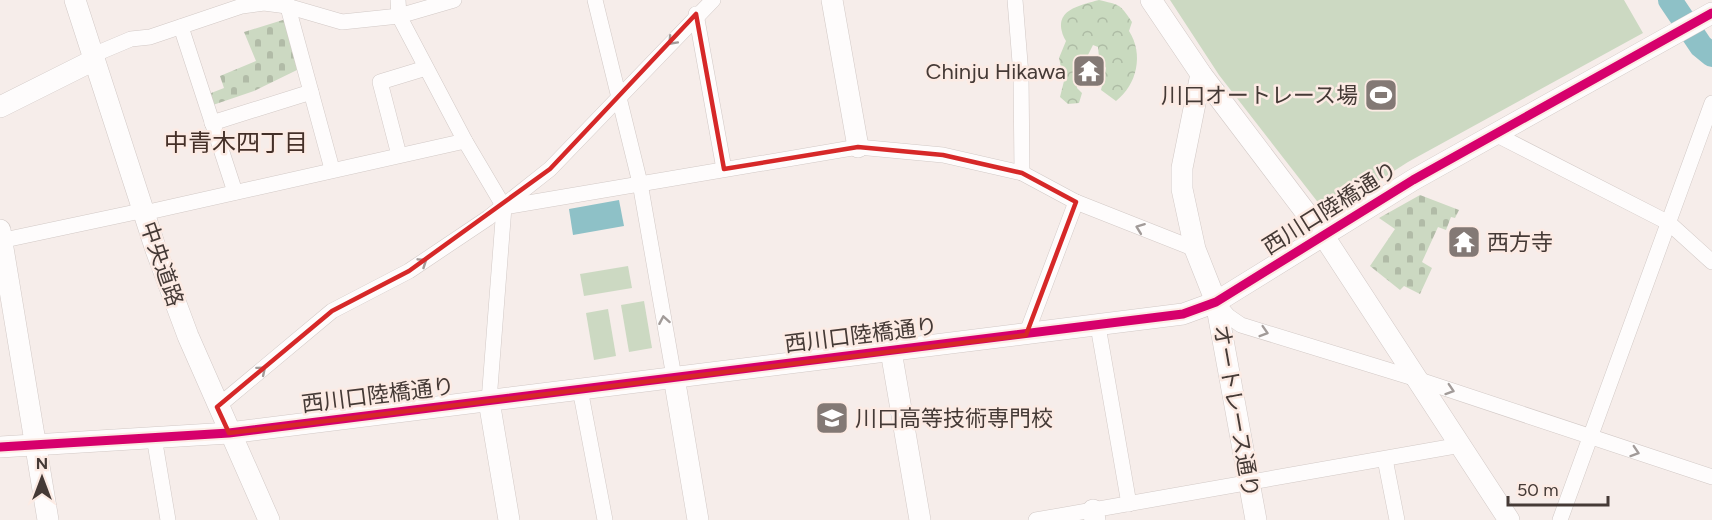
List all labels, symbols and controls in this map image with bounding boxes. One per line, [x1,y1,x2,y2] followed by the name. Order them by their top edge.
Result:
[668,34,679,45] one-way arrow
[1071,53,1107,89] temple icon: Chinju Hikawa
[926,58,1066,85] place label: Chinju Hikawa
[1363,77,1399,113] sports icon: 川口オートレース場
[1161,82,1358,109] place label: 川口オートレース場
[164,128,308,157] district label: 中青木四丁目
[1258,156,1402,260] street label: 西川口陸橋通り
[135,218,189,310] street label: 中央道路
[1136,222,1146,235] one-way arrow
[1446,224,1482,260] temple icon: 西方寺
[1487,229,1553,256] place label: 西方寺
[417,258,428,269] one-way arrow
[783,312,939,358] street label: 西川口陸橋通り
[658,315,671,325] one-way arrow
[1208,323,1264,499] street label: オートレース通り
[1258,325,1269,337] one-way arrow
[255,366,266,377] one-way arrow
[300,372,456,418] street label: 西川口陸橋通り
[1444,383,1455,396] one-way arrow
[814,400,850,436] school or university icon: 川口高等技術専門校
[855,405,1053,432] place label: 川口高等技術専門校
[1629,444,1640,457] one-way arrow
[12,448,72,508] north arrow
[36,454,48,473] text: N
[1508,469,1608,507] scale bar
[1517,479,1559,501] text: 50 m

